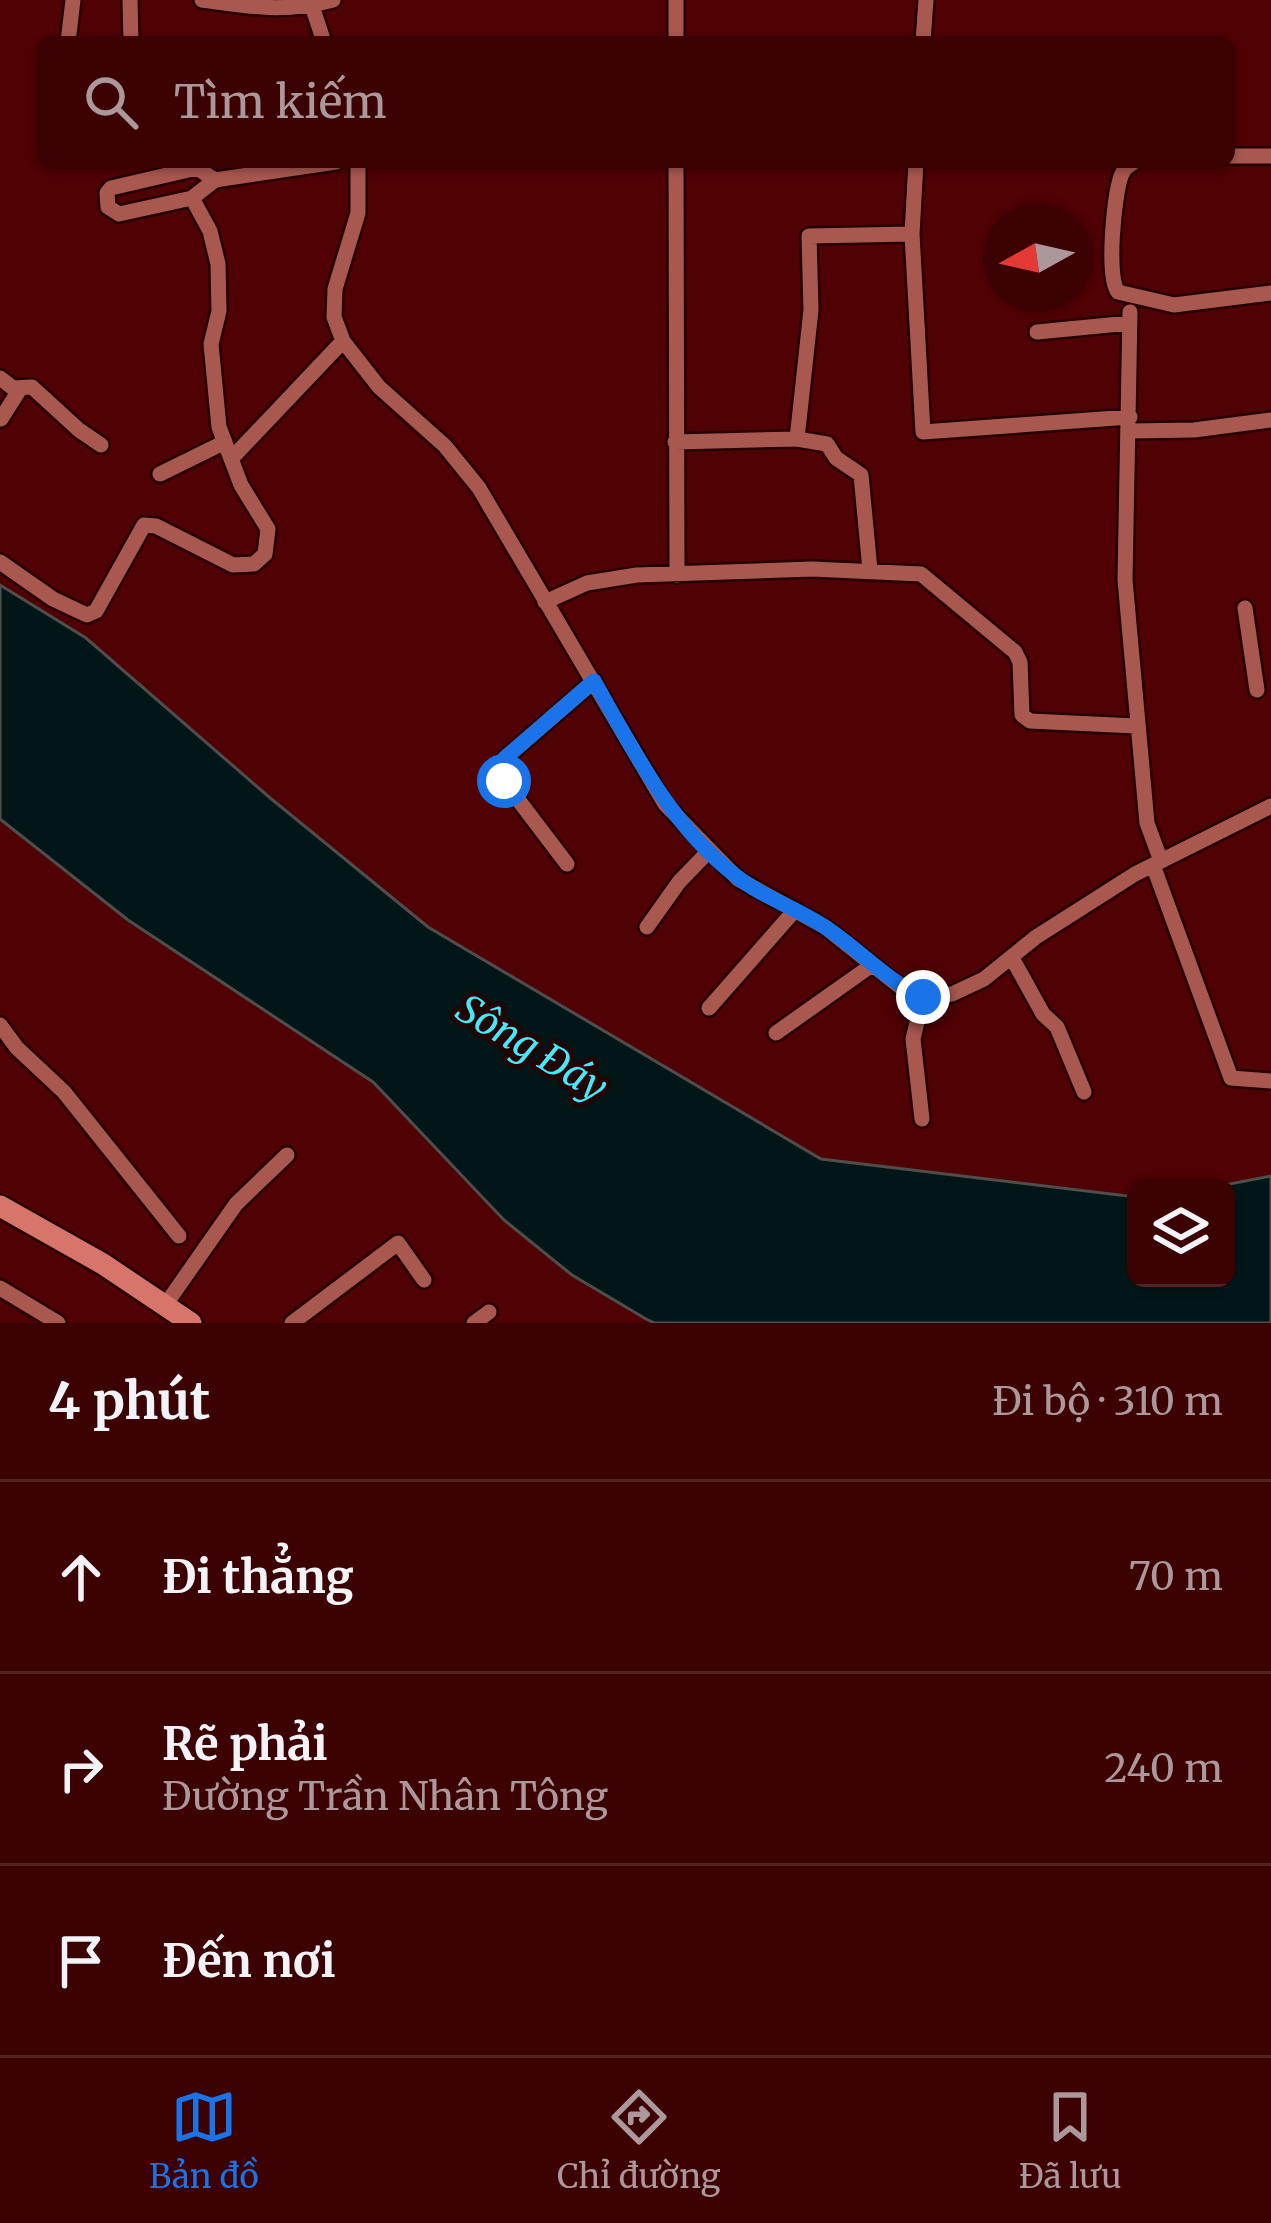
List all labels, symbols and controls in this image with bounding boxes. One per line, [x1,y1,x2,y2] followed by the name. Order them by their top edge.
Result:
[36,36,1235,168] search box
[78,69,144,135] icon: search
[174,74,387,130] text: Tìm kiếm
[983,204,1091,312] north arrow
[477,754,531,808] route start
[896,970,950,1024] route end
[448,984,616,1112] water label: Sông Đáy
[1127,1179,1235,1287] map controls
[1127,1179,1235,1287] button: layers
[48,1369,210,1433] text: 4 phút
[992,1377,1223,1426] text: Đi bộ · 310 m
[48,1544,114,1610] icon: ahead
[162,1549,354,1605] text: Đi thẳng
[1129,1552,1223,1601] text: 70 m
[162,1716,328,1772] text: Rẽ phải
[48,1736,114,1802] icon: right
[1104,1744,1223,1793] text: 240 m
[162,1772,608,1821] text: Đường Trần Nhân Tông
[48,1928,114,1994] icon: arrive
[162,1933,336,1989] text: Đến nơi
[149,2084,259,2197] tab: Bản đồ
[557,2084,721,2197] tab: Chỉ đường
[1019,2084,1122,2197] tab: Đã lưu

